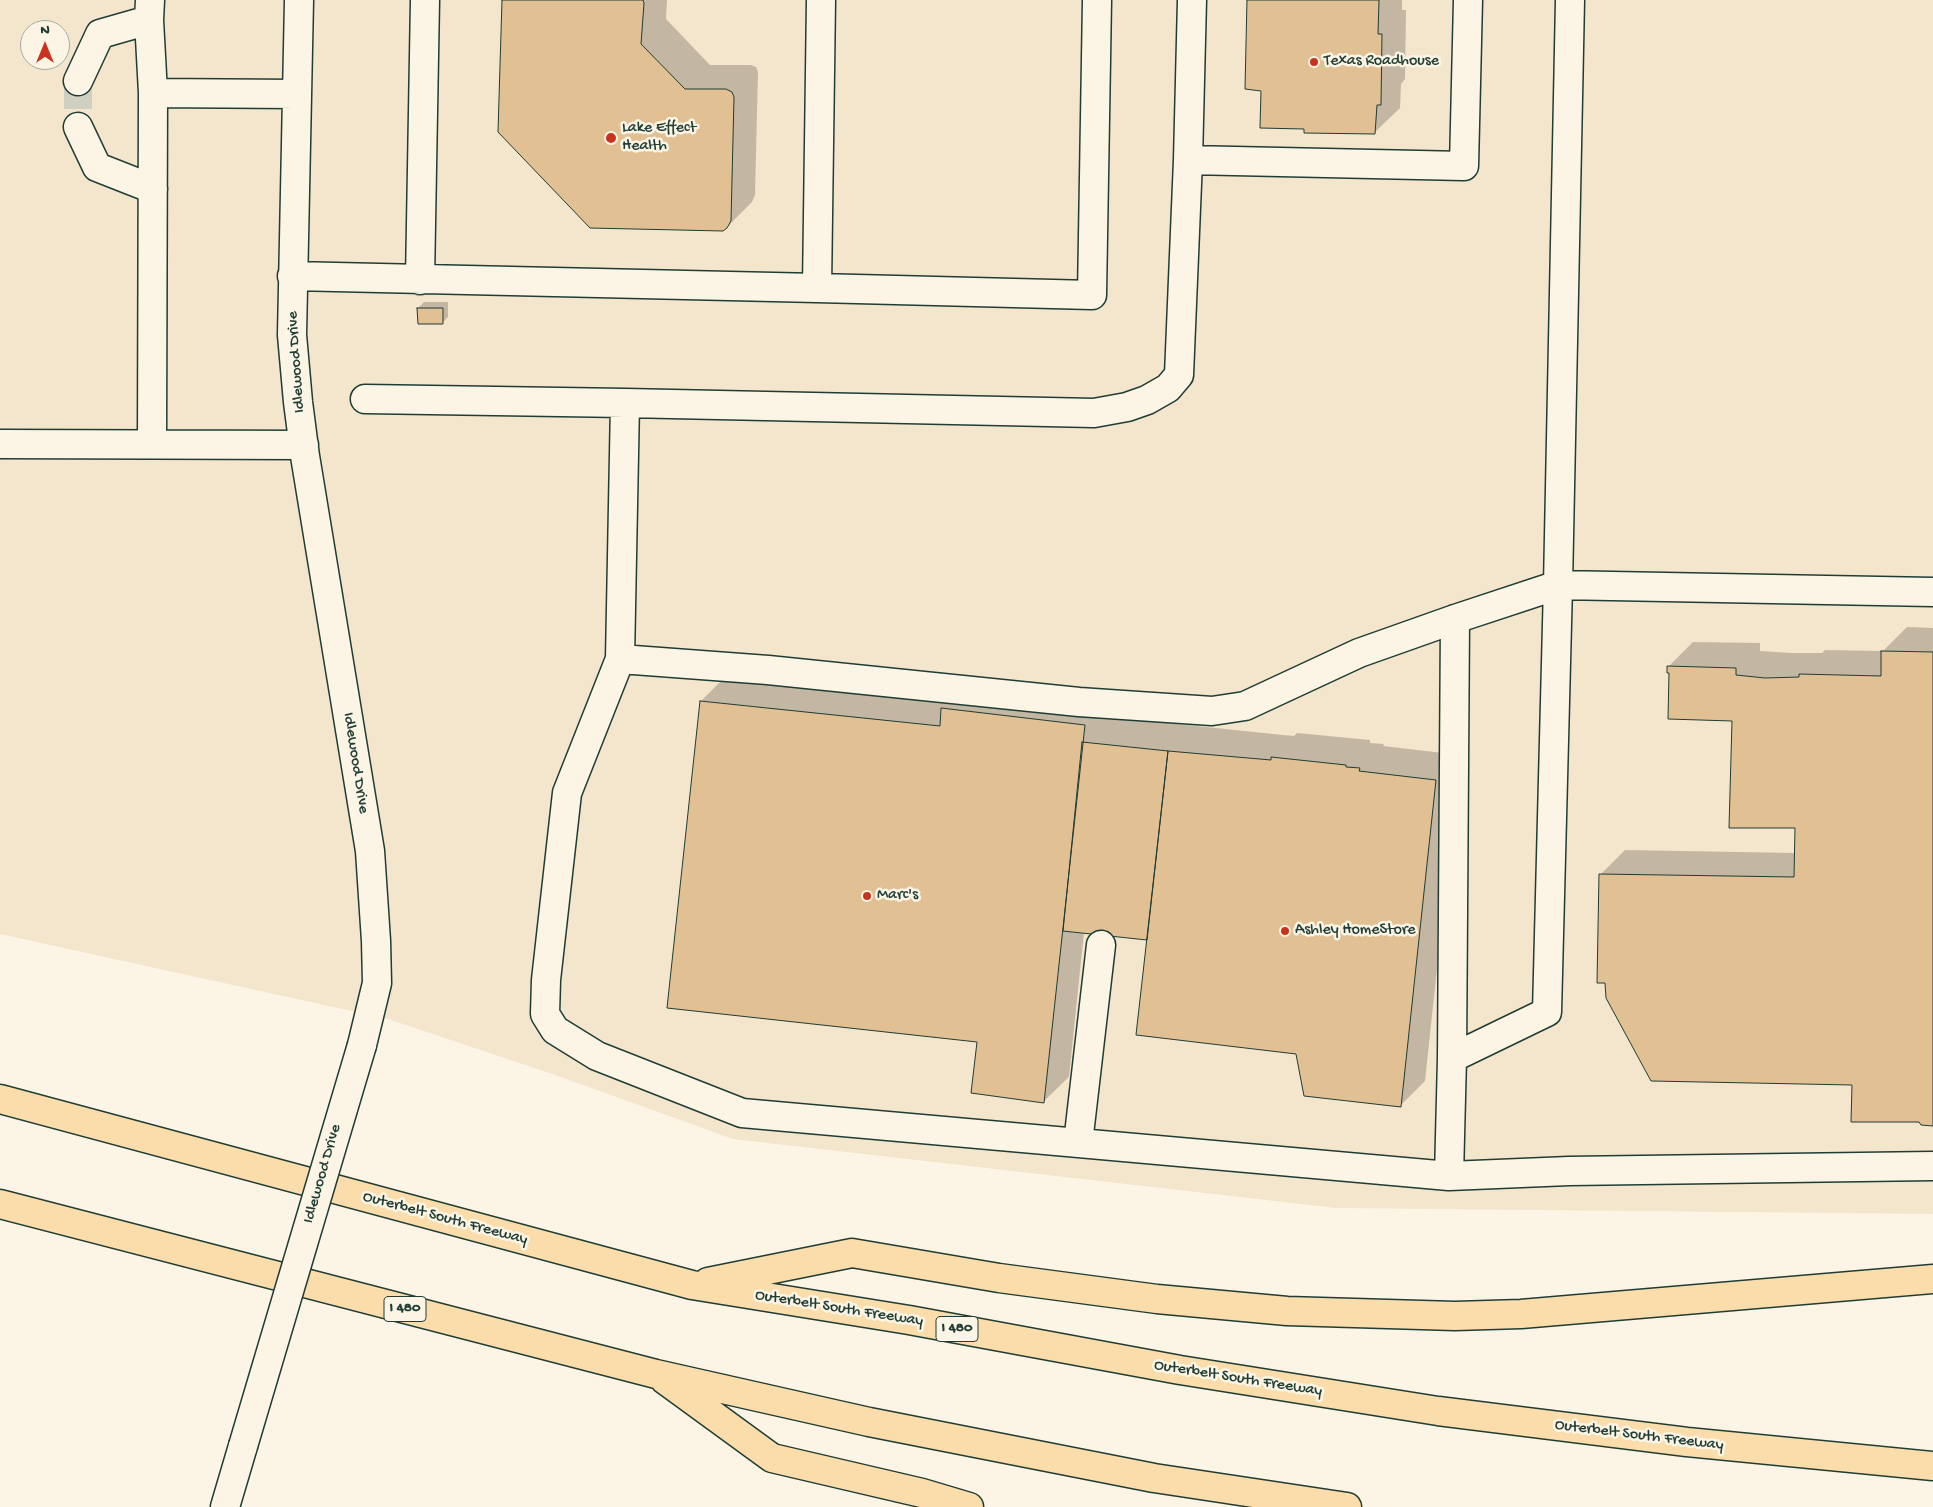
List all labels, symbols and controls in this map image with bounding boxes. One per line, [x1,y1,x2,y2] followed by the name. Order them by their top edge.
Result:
[20,20,70,70] north arrow
[40,22,50,39] text: N
[1324,52,1439,72] place label: Texas Roadhouse
[1308,56,1320,68] marker: Texas Roadhouse
[622,119,696,157] place label: Lake Effect Health
[604,131,618,145] marker: Lake Effect Health
[284,310,310,414] street label: Idlewood Drive
[338,711,372,815] street label: Idlewood Drive
[877,886,918,906] place label: Marc's
[861,890,873,902] marker: Marc's
[1295,921,1416,941] place label: Ashley HomeStore
[1279,925,1291,937] marker: Ashley HomeStore
[300,1122,346,1226] street label: Idlewood Drive
[360,1188,530,1250] street label: Outerbelt South Freeway
[754,1286,924,1332] street label: Outerbelt South Freeway
[384,1296,426,1322] road number: I 480
[936,1316,978,1342] road number: I 480
[1153,1356,1323,1402] street label: Outerbelt South Freeway
[1554,1416,1724,1456] street label: Outerbelt South Freeway

